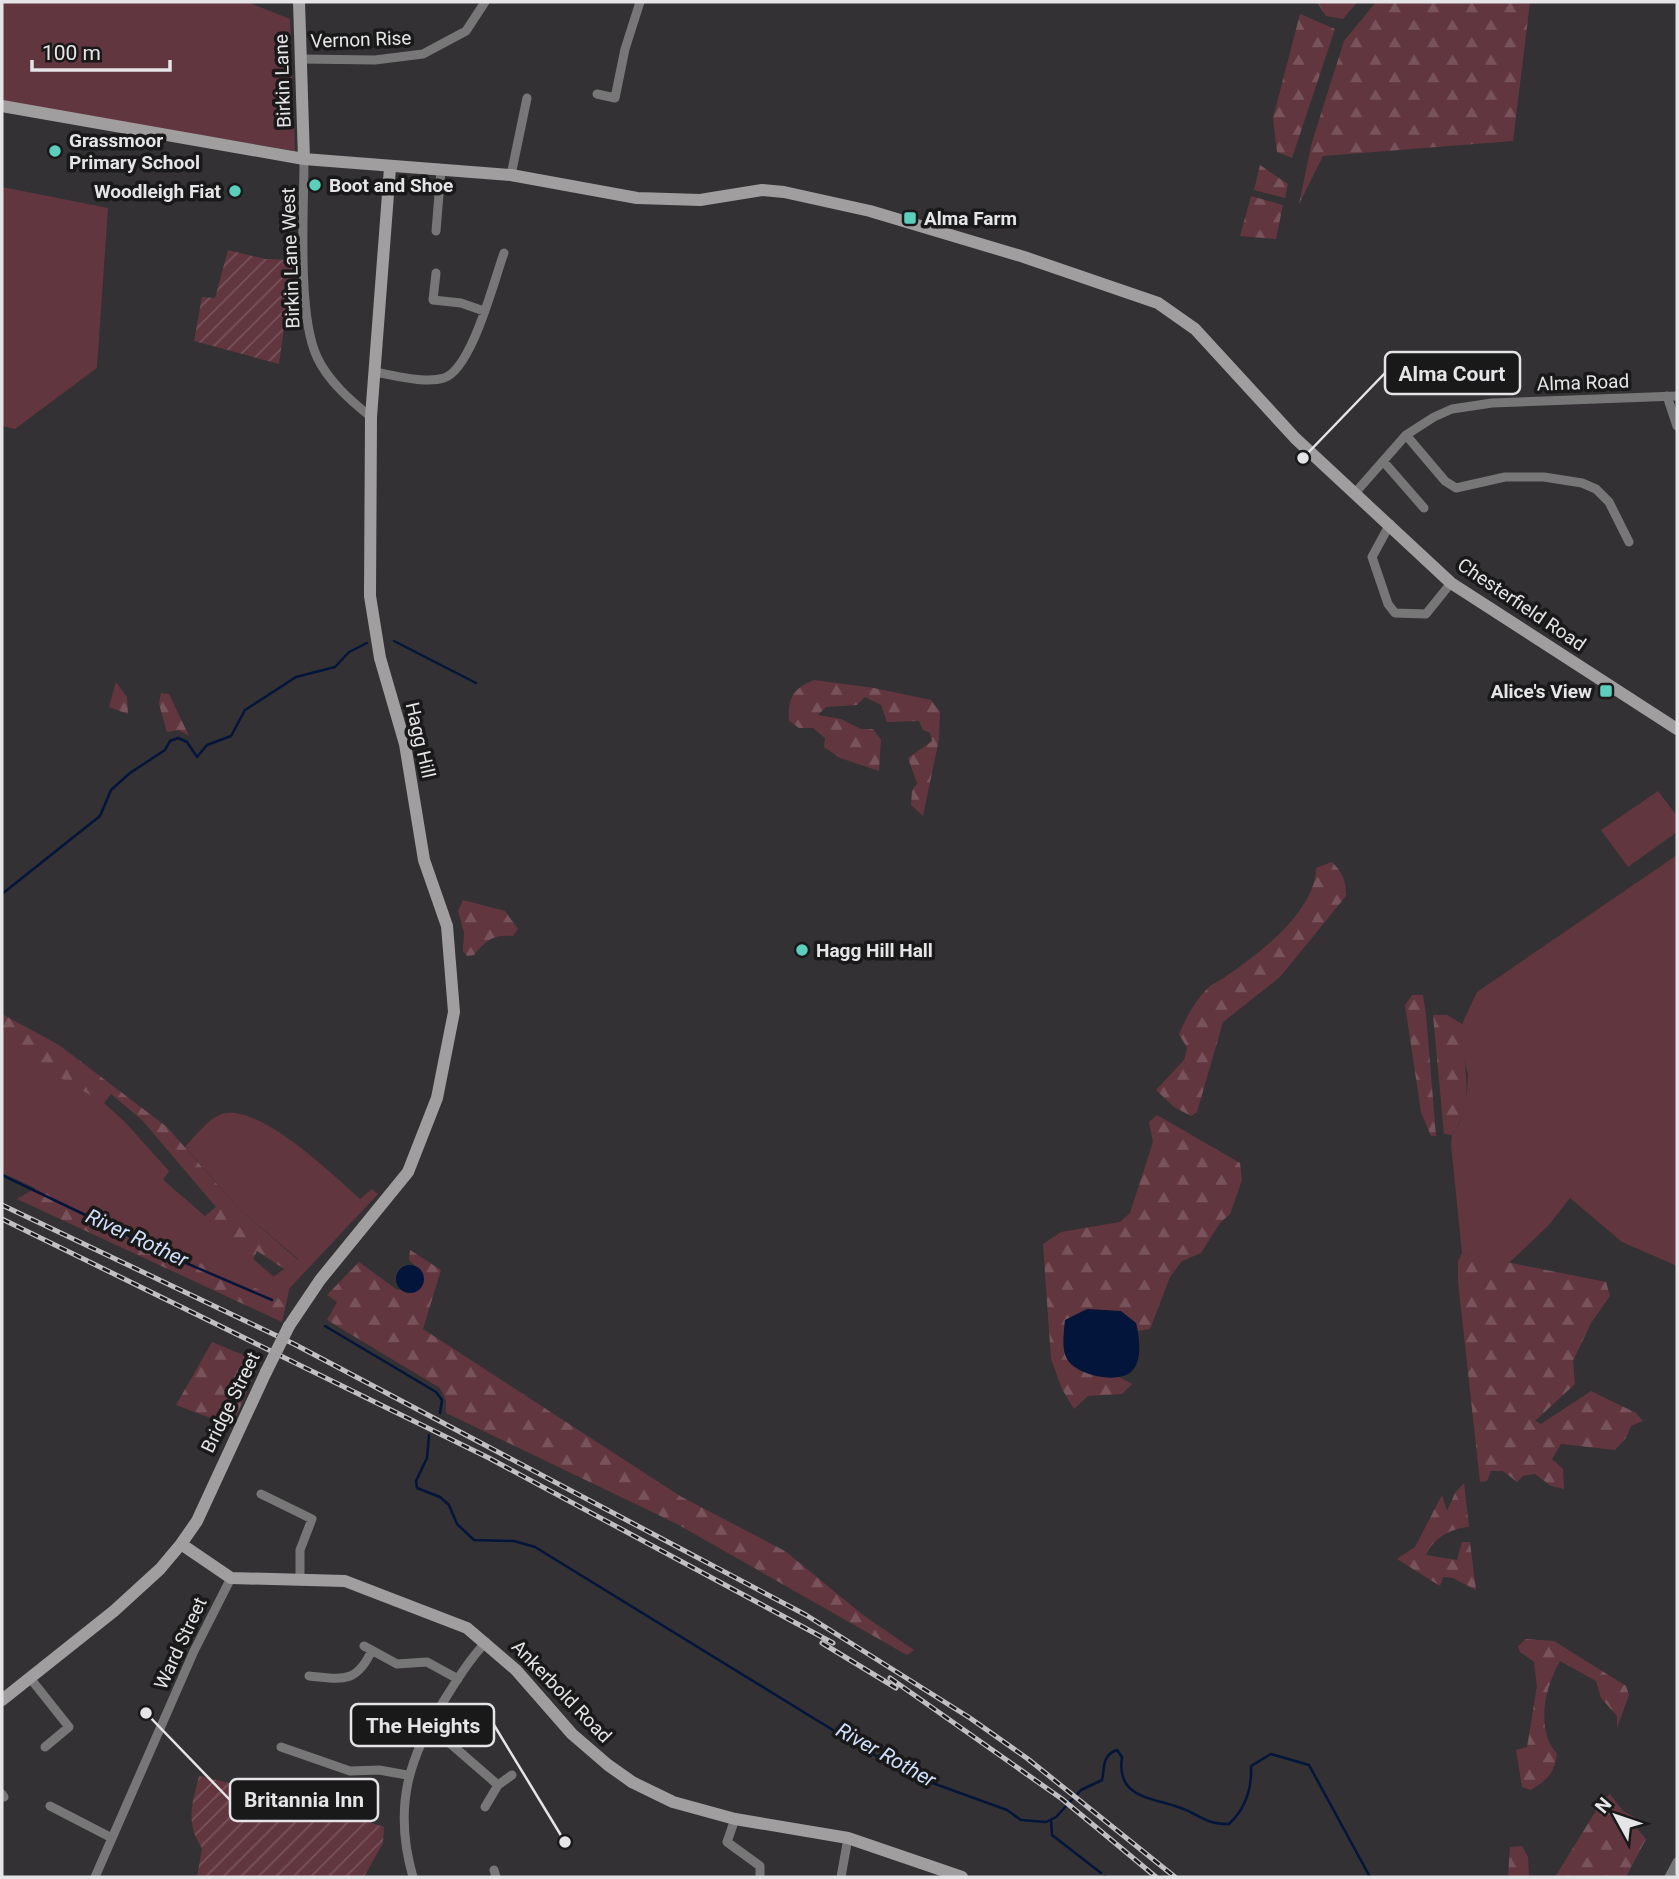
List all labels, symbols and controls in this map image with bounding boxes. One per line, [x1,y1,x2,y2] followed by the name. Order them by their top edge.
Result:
[310,26,412,53] street label: Vernon Rise
[32,28,170,72] scale bar
[269,34,296,128] street label: Birkin Lane
[42,41,101,65] text: 100 m
[69,129,200,174] place label: Grassmoor Primary School
[47,143,63,159] marker: Grassmoor Primary School
[329,174,453,197] place label: Boot and Shoe
[307,177,323,193] marker: Boot and Shoe
[94,180,222,203] place label: Woodleigh Fiat
[227,183,243,199] marker: Woodleigh Fiat
[277,187,304,329] street label: Birkin Lane West
[924,207,1017,230] place label: Alma Farm
[902,210,918,226] marker: Alma Farm
[1385,352,1520,394] callout: Alma Court
[1399,362,1505,386] text: Alma Court
[1536,369,1630,396] street label: Alma Road
[1453,553,1590,656] street label: Chesterfield Road
[1491,680,1592,703] place label: Alice's View
[1598,683,1614,699] marker: Alice's View
[401,700,440,780] street label: Hagg Hill
[816,939,933,962] place label: Hagg Hill Hall
[794,942,810,958] marker: Hagg Hill Hall
[82,1204,193,1273] water label: River Rother
[196,1348,265,1456] street label: Bridge Street
[149,1594,212,1693] street label: Ward Street
[507,1635,616,1748] street label: Ankerbold Road
[351,1704,494,1746] callout: The Heights
[366,1714,481,1738] text: The Heights
[832,1718,941,1793] water label: River Rother
[230,1779,378,1821] callout: Britannia Inn
[1581,1781,1651,1851] north arrow
[244,1788,364,1812] text: Britannia Inn
[1590,1793,1616,1818] text: N

